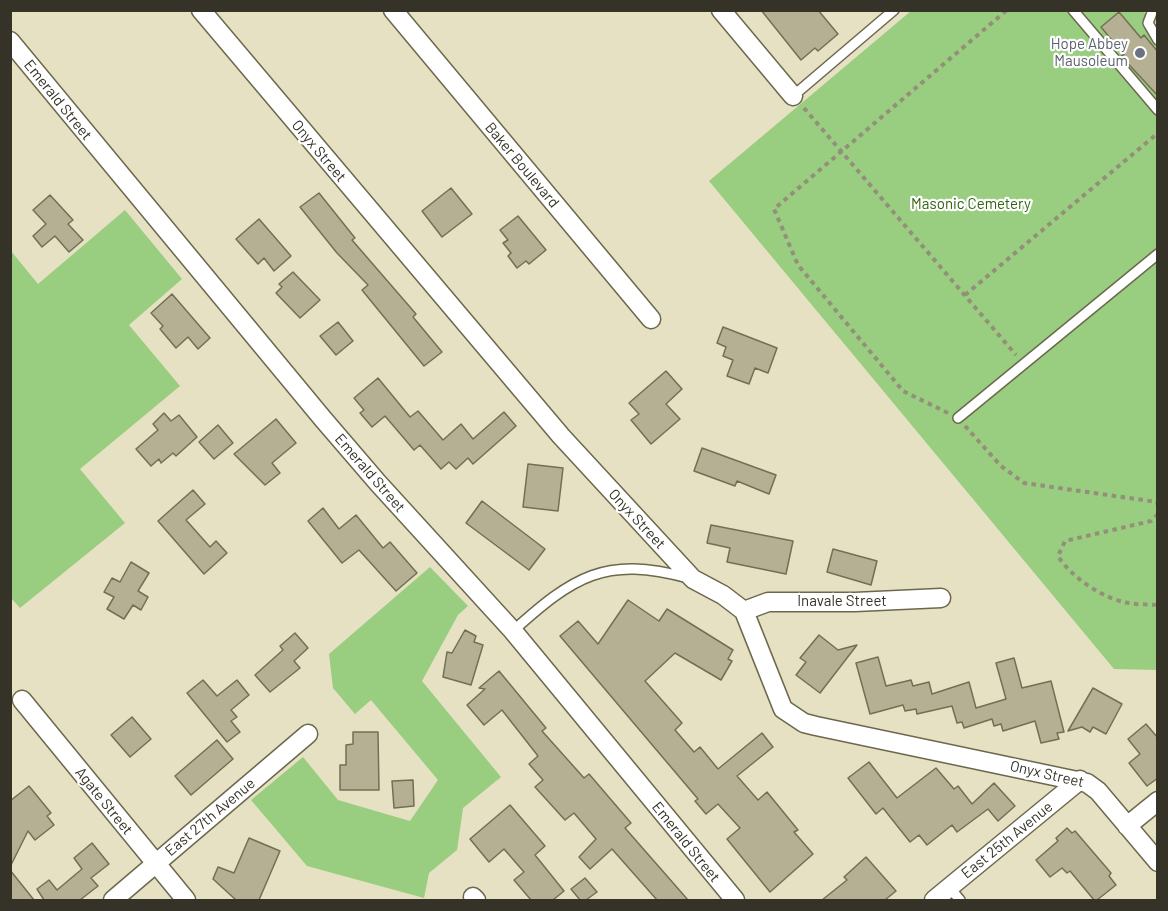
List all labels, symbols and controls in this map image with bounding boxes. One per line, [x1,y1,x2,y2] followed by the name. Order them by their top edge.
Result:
[1051,35,1128,70] place label: Hope Abbey Mausoleum
[1133,46,1147,60] marker: Hope Abbey Mausoleum
[20,56,96,144] street label: Emerald Street
[288,116,350,186] street label: Onyx Street
[481,119,563,211] street label: Baker Boulevard
[911,195,1031,213] park label: Masonic Cemetery
[331,430,409,516] street label: Emerald Street
[605,485,669,553] street label: Onyx Street
[797,592,887,610] street label: Inavale Street
[1008,757,1086,791] street label: Onyx Street
[71,764,137,838] street label: Agate Street
[161,774,259,860] street label: East 27th Avenue
[648,798,724,886] street label: Emerald Street
[958,798,1056,882] street label: East 25th Avenue

